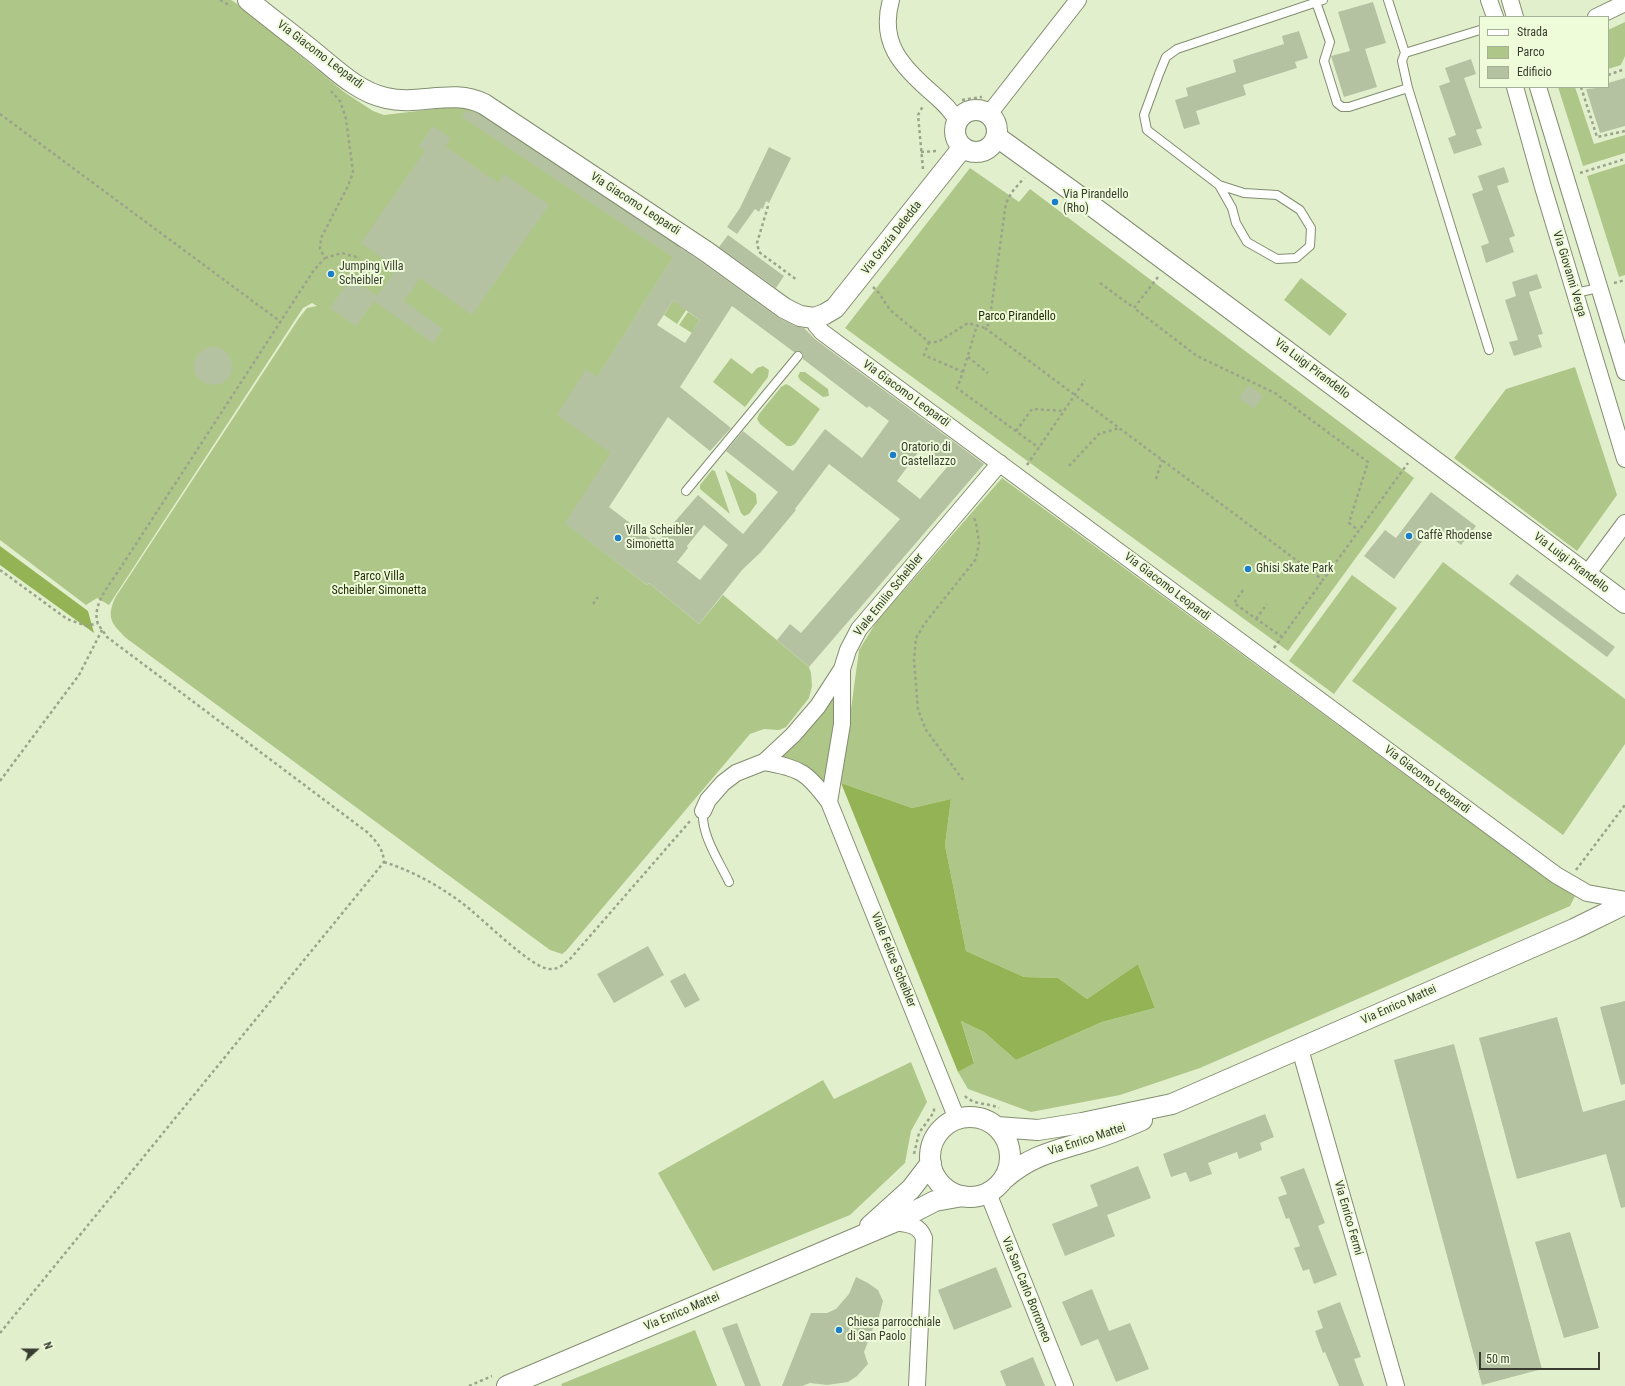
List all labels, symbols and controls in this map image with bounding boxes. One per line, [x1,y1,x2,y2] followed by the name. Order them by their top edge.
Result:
[1479,16,1609,88] legend
[274,18,366,92] street label: Via Giacomo Leopardi
[1517,25,1548,39] text: Strada
[1517,45,1544,59] text: Parco
[1517,65,1552,79] text: Edificio
[587,170,683,238] street label: Via Giacomo Leopardi
[1063,188,1128,216] place label: Via Pirandello (Rho)
[1050,197,1060,207] marker: Via Pirandello (Rho)
[859,198,925,278] street label: Via Grazia Deledda
[1549,229,1589,319] street label: Via Giovanni Verga
[339,260,404,288] place label: Jumping Villa Scheibler
[326,269,336,279] marker: Jumping Villa Scheibler
[978,310,1056,324] park label: Parco Pirandello
[1271,336,1353,402] street label: Via Luigi Pirandello
[860,358,952,430] street label: Via Giacomo Leopardi
[901,441,956,469] place label: Oratorio di Castellazzo
[888,450,898,460] marker: Oratorio di Castellazzo
[626,524,693,552] place label: Villa Scheibler Simonetta
[1417,529,1492,543] place label: Caffè Rhodense
[1530,530,1612,596] street label: Via Luigi Pirandello
[1404,531,1414,541] marker: Caffè Rhodense
[613,533,623,543] marker: Villa Scheibler Simonetta
[1121,550,1213,624] street label: Via Giacomo Leopardi
[851,551,927,639] street label: Viale Emilio Scheibler
[1256,562,1333,576] place label: Ghisi Skate Park
[1243,564,1253,574] marker: Ghisi Skate Park
[332,570,426,598] park label: Parco Villa Scheibler Simonetta
[1381,743,1473,817] street label: Via Giacomo Leopardi
[867,910,919,1010] street label: Viale Felice Scheibler
[1359,982,1439,1028] street label: Via Enrico Mattei
[1046,1121,1128,1159] street label: Via Enrico Mattei
[1330,1179,1366,1257] street label: Via Enrico Fermi
[998,1235,1054,1345] street label: Via San Carlo Borromeo
[642,1290,722,1334] street label: Via Enrico Mattei
[847,1316,941,1344] place label: Chiesa parrocchiale di San Paolo
[834,1325,844,1335] marker: Chiesa parrocchiale di San Paolo
[16,1330,56,1370] north arrow
[40,1340,55,1351] text: N
[1481,1344,1602,1370] scale bar
[1486,1352,1510,1366] text: 50 m

